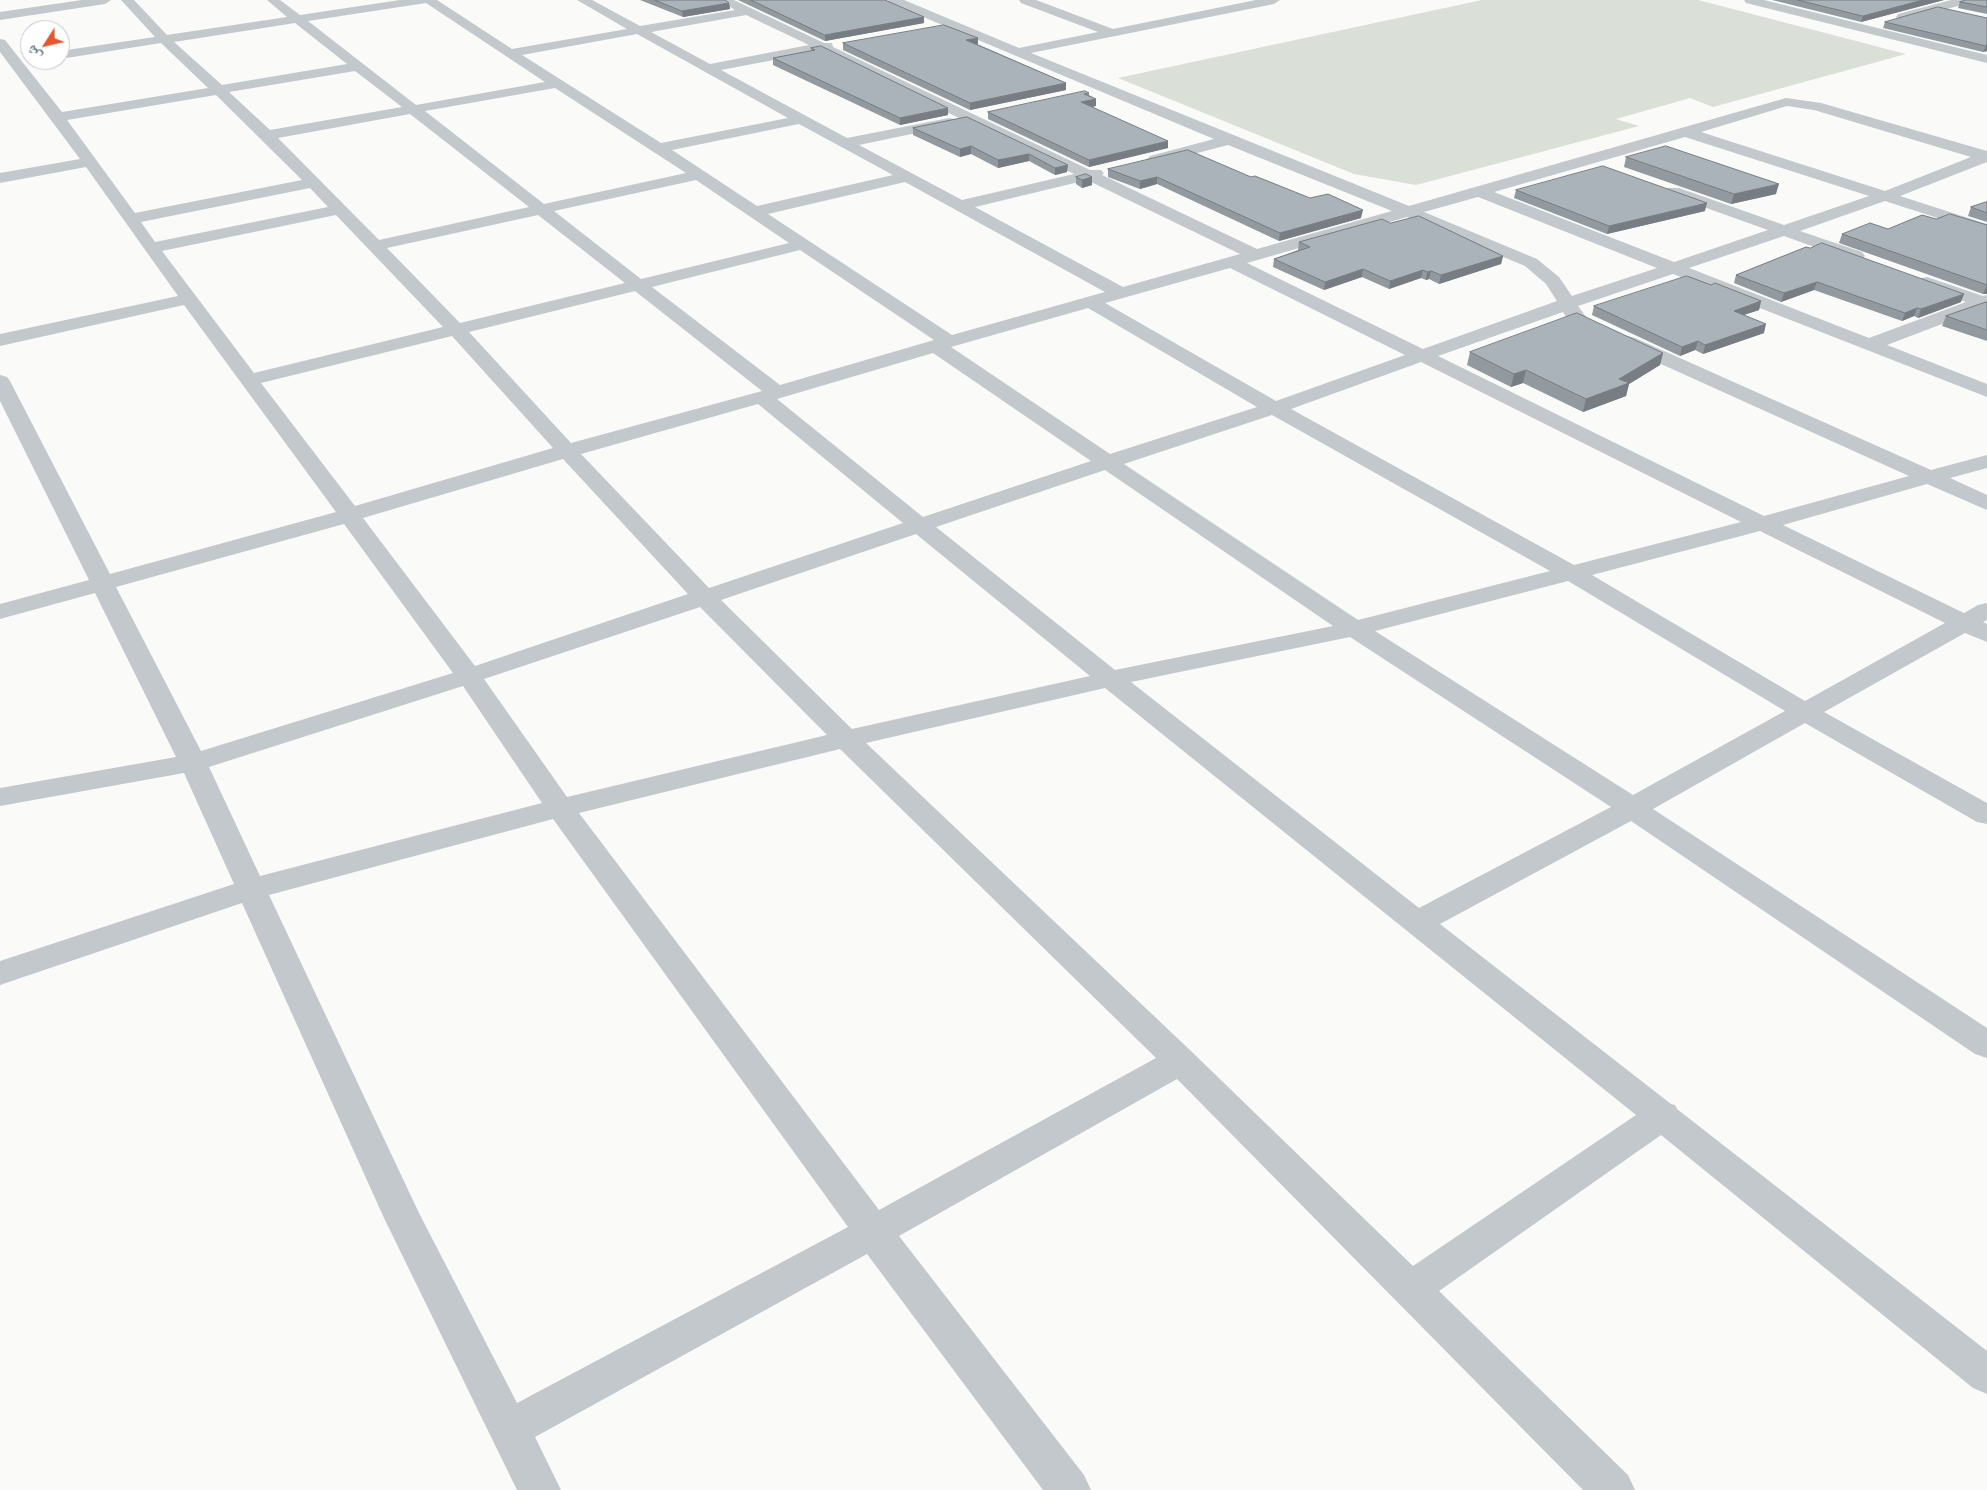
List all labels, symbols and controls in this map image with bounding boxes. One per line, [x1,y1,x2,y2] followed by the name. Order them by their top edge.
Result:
[20,20,70,70] north arrow
[23,42,44,64] text: ش

